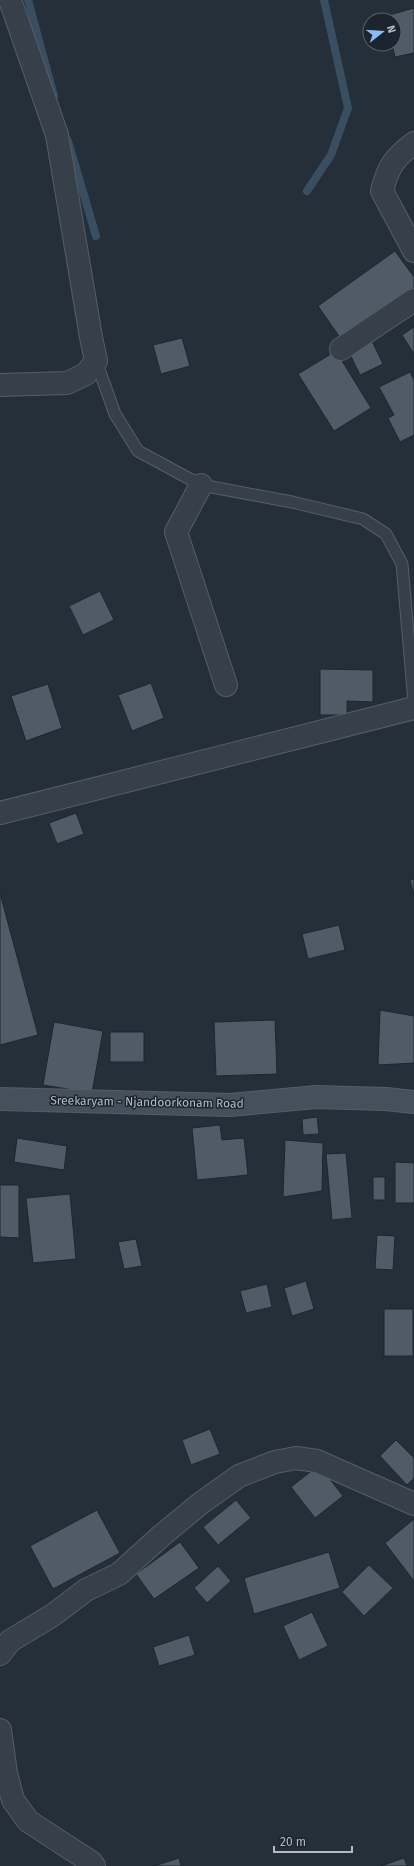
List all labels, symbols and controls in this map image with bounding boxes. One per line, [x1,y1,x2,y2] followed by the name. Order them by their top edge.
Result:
[362,12,402,52] north arrow
[384,24,398,35] text: N
[50,1093,244,1111] street label: Sreekaryam - Njandoorkonam Road
[274,1828,352,1854] scale bar
[280,1835,306,1849] text: 20 m

